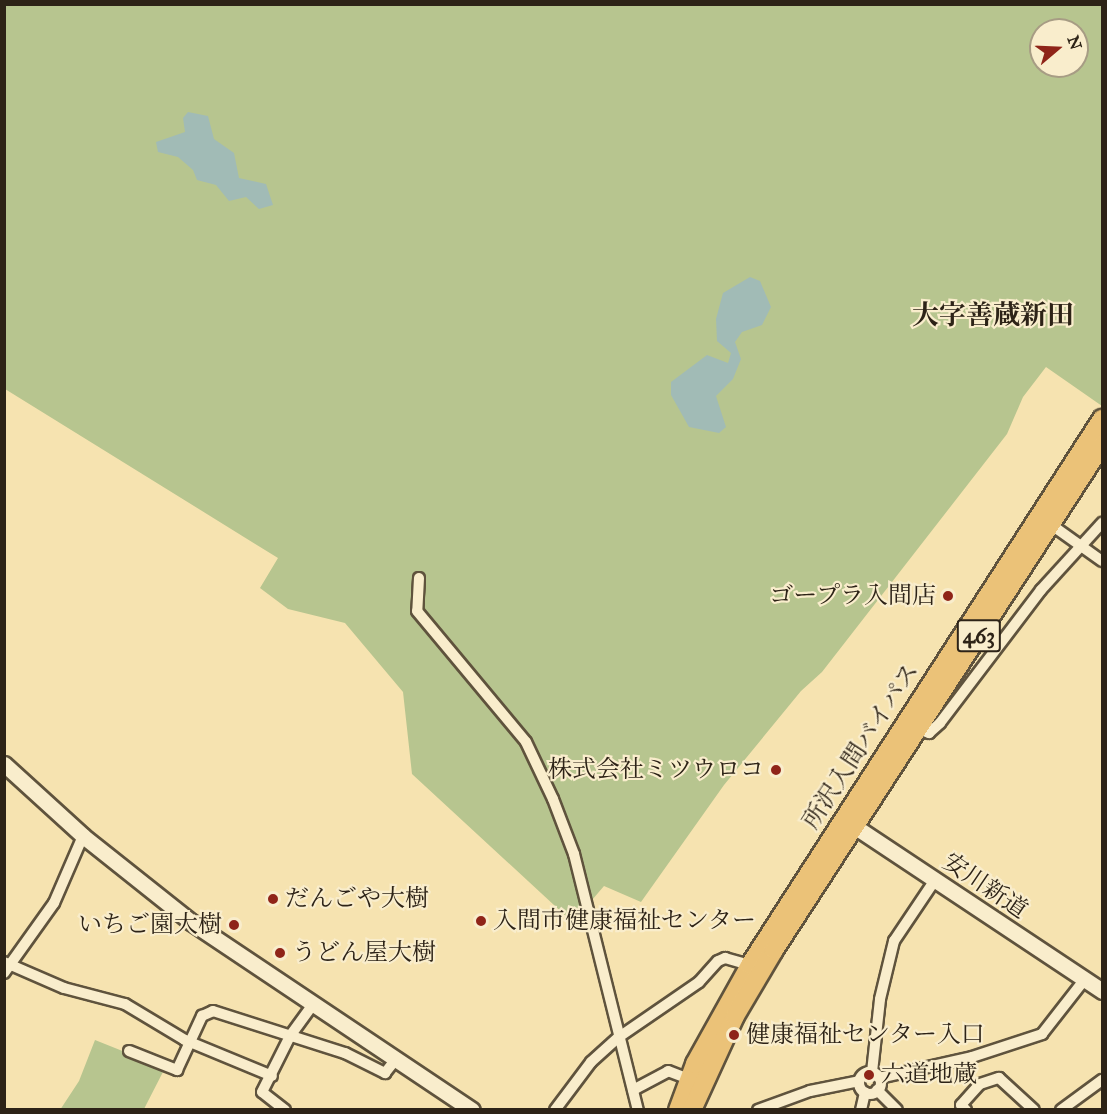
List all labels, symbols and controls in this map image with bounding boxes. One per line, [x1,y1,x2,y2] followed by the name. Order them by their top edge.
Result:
[1029,18,1089,78] north arrow
[1063,33,1086,52] text: N
[912,299,1074,331] district label: 大字善蔵新田
[768,582,936,610] place label: ゴープラ入間店
[941,589,955,603] marker: ゴープラ入間店
[956,617,1002,655] road number: 463
[797,658,925,834] street label: 所沢入間バイパス
[548,756,764,784] place label: 株式会社ミツウロコ
[769,763,783,777] marker: 株式会社ミツウロコ
[937,847,1033,925] street label: 安川新道
[285,885,429,913] place label: だんごや大樹
[266,892,280,906] marker: だんごや大樹
[493,907,757,935] place label: 入間市健康福祉センター
[78,911,222,939] place label: いちご園大樹
[474,914,488,928] marker: 入間市健康福祉センター
[227,918,241,932] marker: いちご園大樹
[292,939,436,967] place label: うどん屋大樹
[273,946,287,960] marker: うどん屋大樹
[746,1021,986,1049] place label: 健康福祉センター入口
[727,1028,741,1042] marker: 健康福祉センター入口
[881,1061,977,1089] place label: 六道地蔵
[862,1068,876,1082] marker: 六道地蔵

